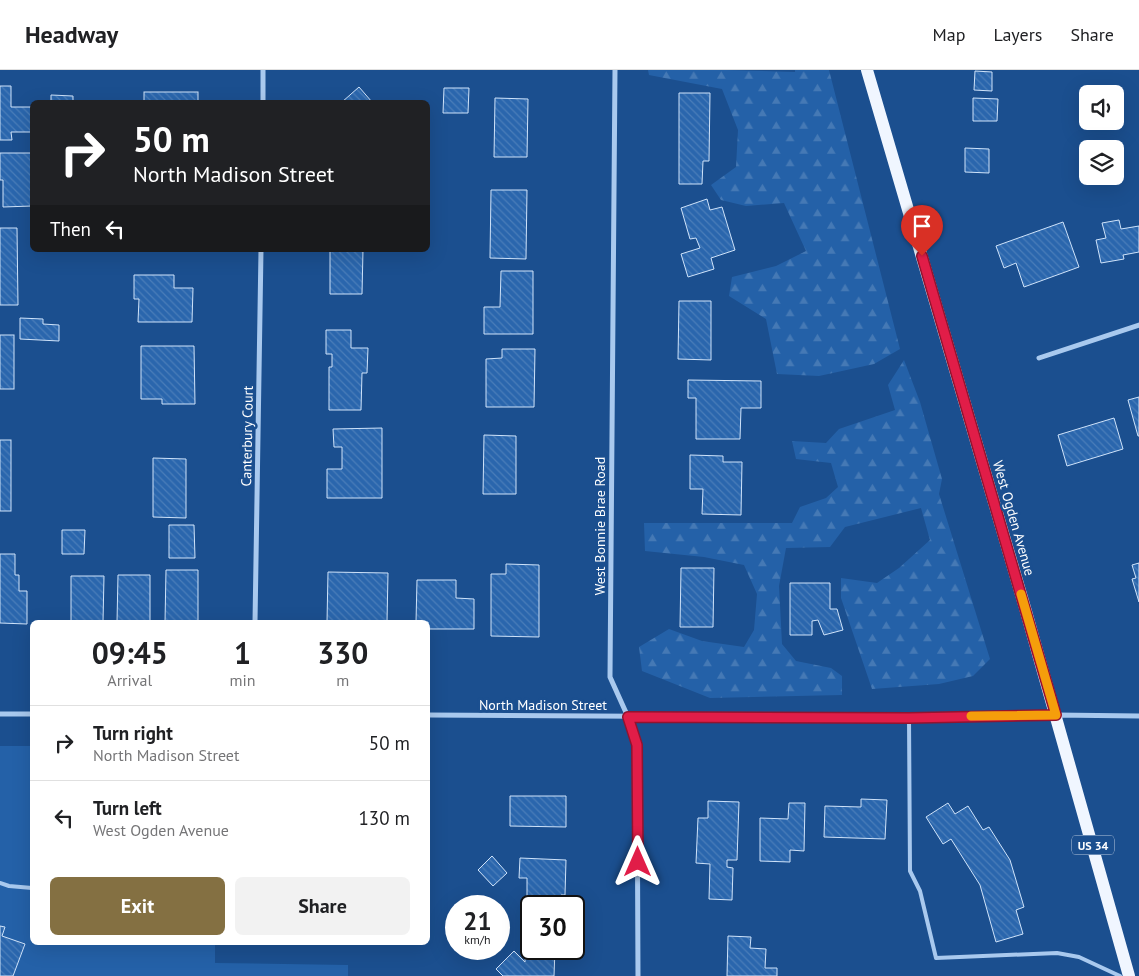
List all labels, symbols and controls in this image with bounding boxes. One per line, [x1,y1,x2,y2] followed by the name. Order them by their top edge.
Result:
[25,19,118,50] text: Headway
[933,23,965,46] text: Map
[993,23,1042,46] text: Layers
[1070,23,1114,46] text: Share
[1079,85,1124,185] map controls
[1079,85,1124,130] button: sound
[133,116,210,162] text: 50 m
[50,120,115,185] icon: right
[1079,140,1124,185] button: layers
[133,160,334,188] text: North Madison Street
[901,205,943,256] pin
[908,212,936,240] icon: arrive
[101,215,129,243] icon: left
[50,217,91,241] text: Then
[237,385,257,487] street label: Canterbury Court
[591,457,609,595] street label: West Bonnie Brae Road
[989,458,1039,578] street label: West Ogden Avenue
[92,633,168,672] text: 09:45
[234,633,251,672] text: 1
[317,633,368,672] text: 330
[107,670,152,690] text: Arrival
[230,670,256,690] text: min
[336,670,349,690] text: m
[479,696,607,714] street label: North Madison Street
[93,721,173,745] text: Turn right
[50,729,78,757] icon: right
[369,731,410,755] text: 50 m
[93,745,239,765] text: North Madison Street
[93,796,162,820] text: Turn left
[50,804,78,832] icon: left
[358,806,410,830] text: 130 m
[93,820,229,840] text: West Ogden Avenue
[611,835,663,887] position arrow
[1072,836,1114,854] road number: US 34
[50,877,225,935] button: Exit
[235,877,410,935] button: Share
[520,895,585,960] speed limit sign: 30
[463,905,492,937] text: 21
[464,932,491,947] text: km/h

